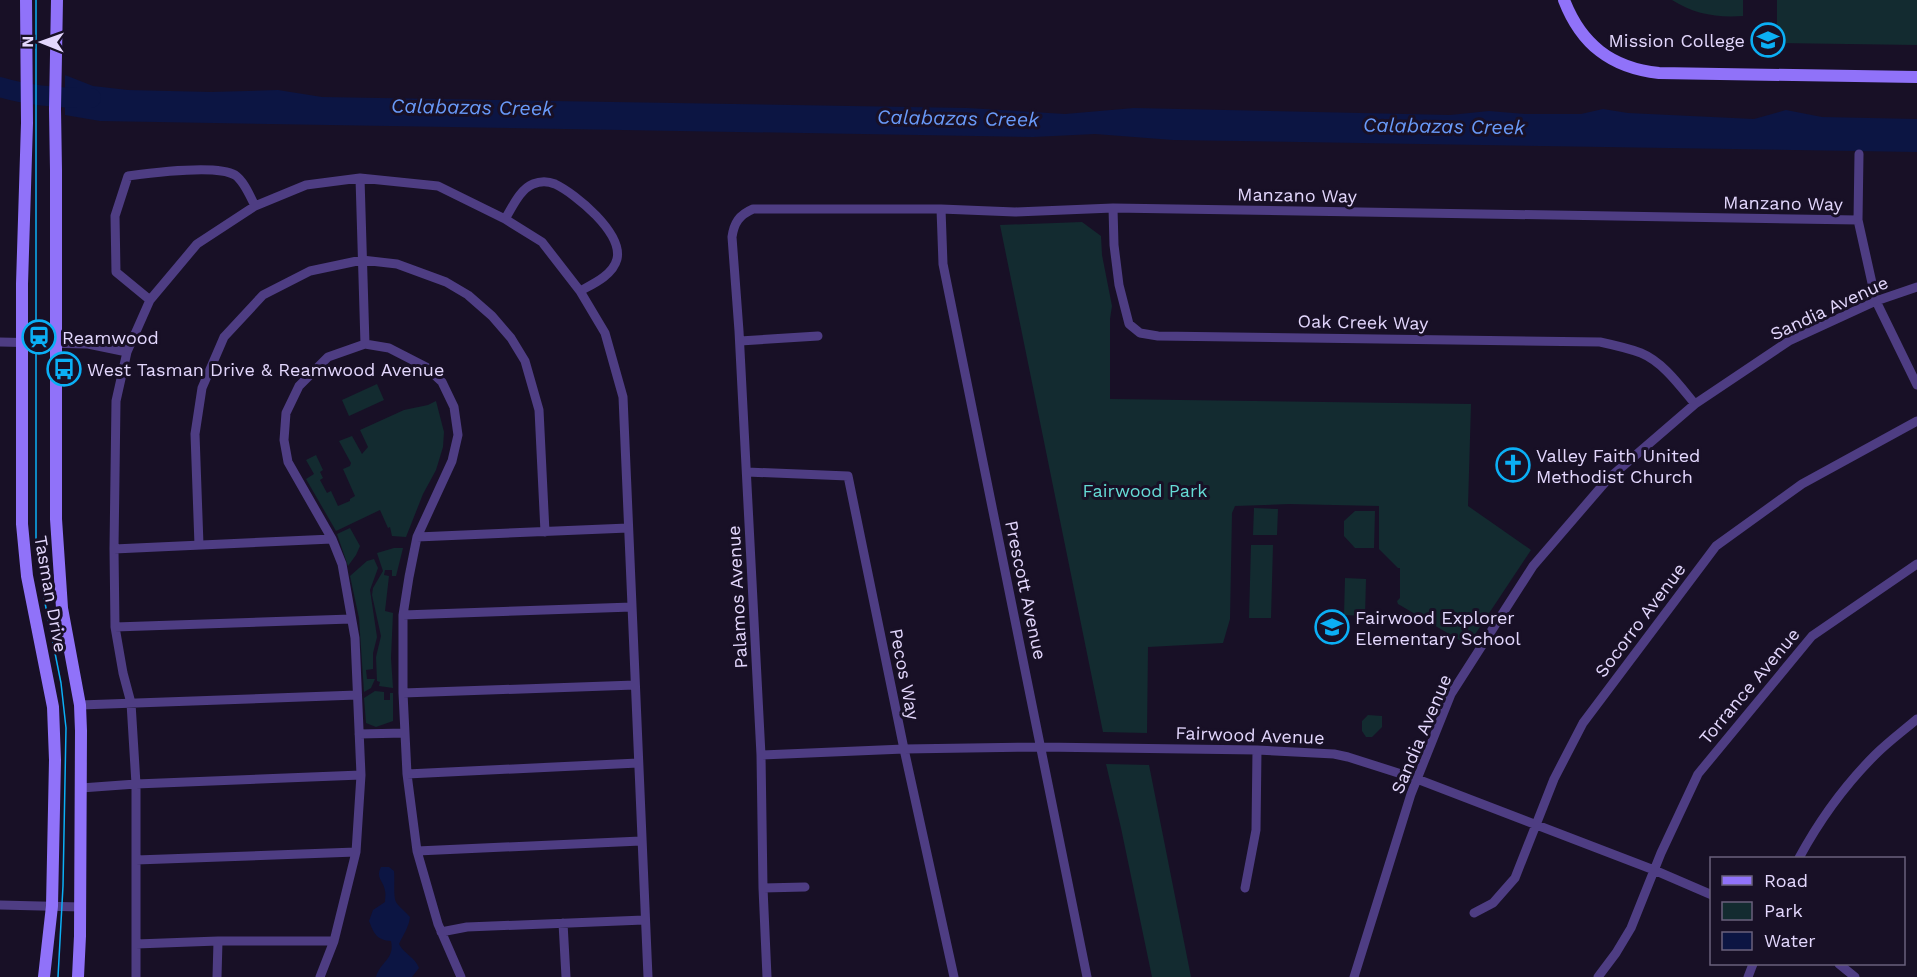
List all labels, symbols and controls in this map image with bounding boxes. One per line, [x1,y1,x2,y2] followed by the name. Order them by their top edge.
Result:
[12,12,72,72] north arrow
[1750,22,1786,58] school or university icon: Mission College
[1608,30,1745,51] place label: Mission College
[18,36,37,48] text: N
[391,94,554,120] water label: Calabazas Creek
[877,105,1040,131] water label: Calabazas Creek
[1363,113,1526,139] water label: Calabazas Creek
[1237,183,1358,207] street label: Manzano Way
[1723,191,1844,215] street label: Manzano Way
[1767,272,1891,344] street label: Sandia Avenue
[1297,310,1429,334] street label: Oak Creek Way
[21,319,57,355] station icon: Reamwood
[62,327,159,348] place label: Reamwood
[46,351,82,387] bus stop icon: West Tasman Drive & Reamwood Avenue
[87,359,444,380] place label: West Tasman Drive & Reamwood Avenue
[1536,445,1700,487] place label: Valley Faith United Methodist Church
[1495,447,1531,483] church icon: Valley Faith United Methodist Church
[1083,480,1207,501] park label: Fairwood Park
[1001,519,1051,661] street label: Prescott Avenue
[723,525,751,669] street label: Palamos Avenue
[30,534,72,654] street label: Tasman Drive
[1590,559,1690,681] street label: Socorro Avenue
[1355,607,1521,649] place label: Fairwood Explorer Elementary School
[1314,609,1350,645] school or university icon: Fairwood Explorer Elementary School
[1694,624,1804,748] street label: Torrance Avenue
[886,626,924,722] street label: Pecos Way
[1386,671,1456,797] street label: Sandia Avenue
[1175,722,1325,748] street label: Fairwood Avenue
[1710,857,1905,965] legend
[1764,870,1808,891] text: Road
[1764,900,1803,921] text: Park
[1764,930,1816,951] text: Water

